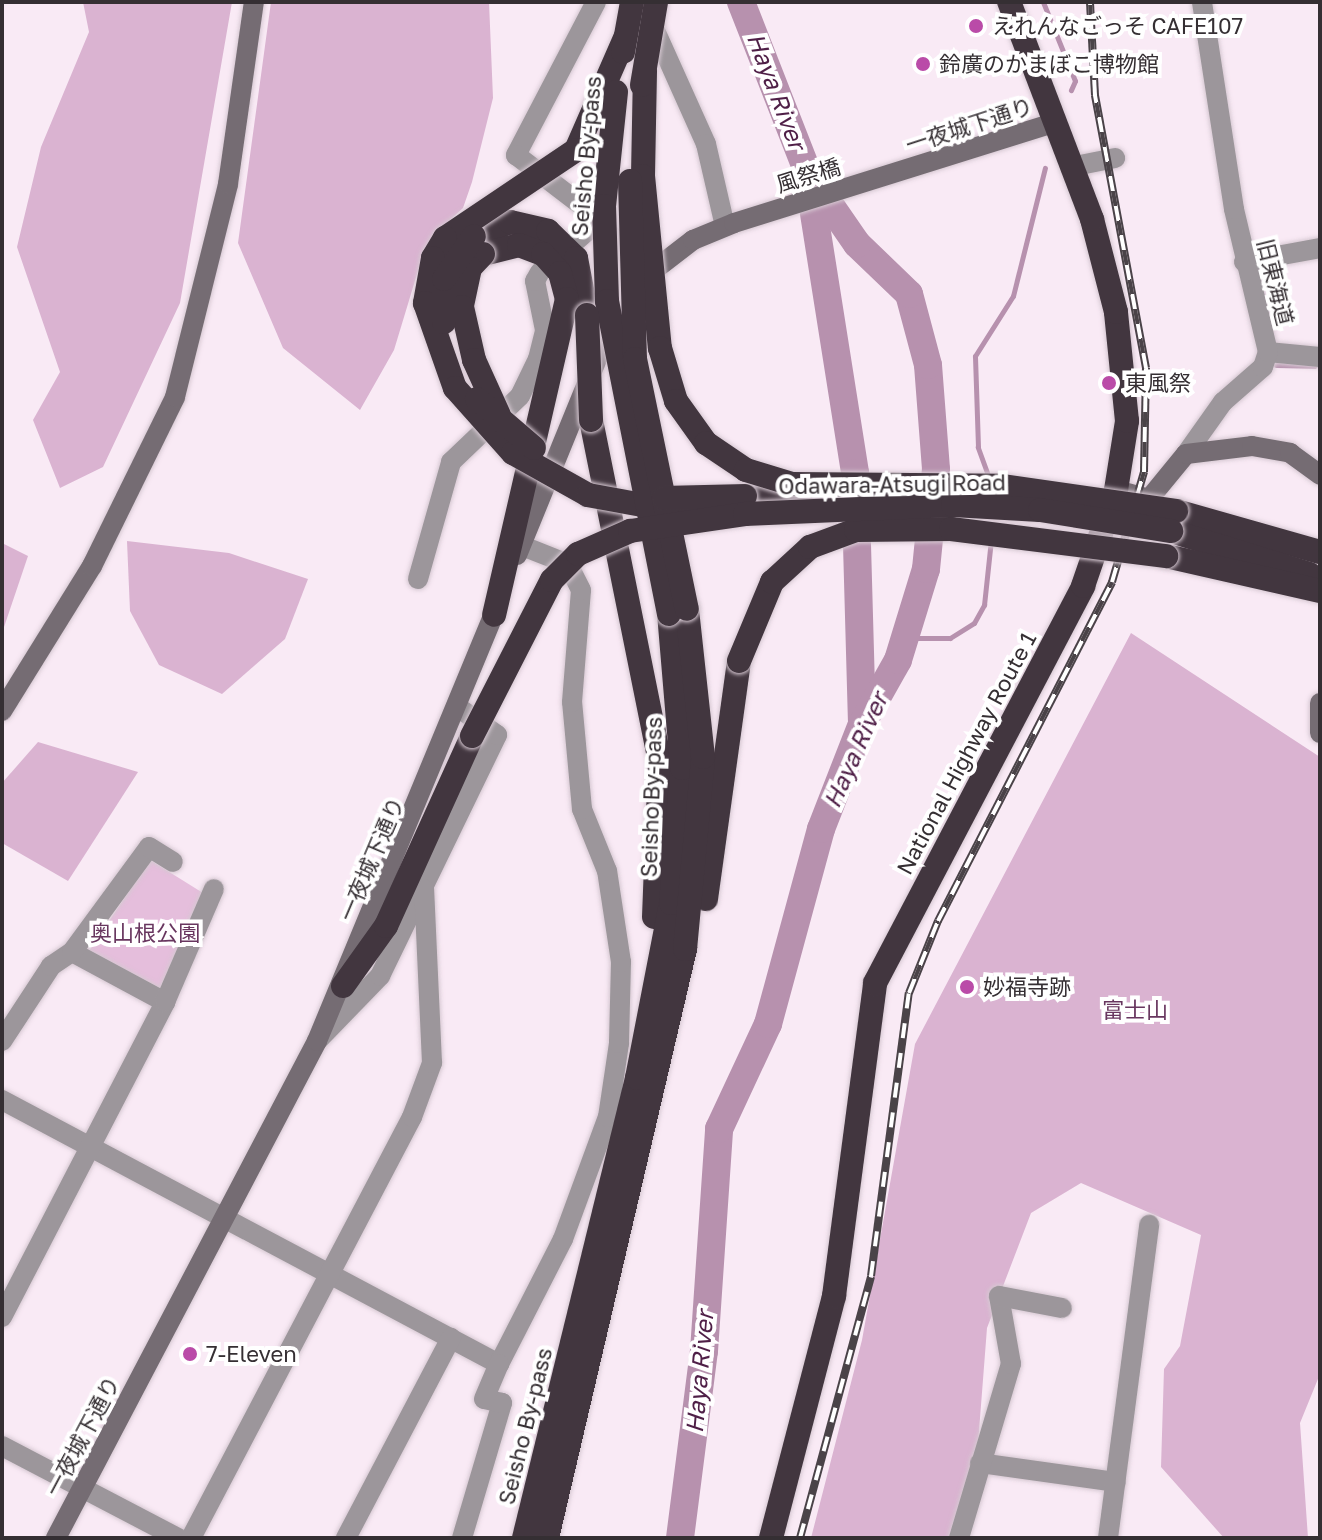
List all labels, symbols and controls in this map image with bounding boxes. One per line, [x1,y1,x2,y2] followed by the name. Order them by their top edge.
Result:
[992,13,1243,39] place label: えれんなごっそ CAFE107
[967,17,985,35] marker: えれんなごっそ CAFE107
[742,29,812,153] water label: Haya River
[939,51,1159,77] place label: 鈴廣のかまぼこ博物館
[914,55,932,73] marker: 鈴廣のかまぼこ博物館
[566,75,606,237] street label: Seisho By-pass
[902,92,1036,158] street label: 一夜城下通り
[773,153,843,197] street label: 風祭橋
[1253,236,1299,328] street label: 旧東海道
[1125,370,1191,396] place label: 東風祭
[1100,374,1118,392] marker: 東風祭
[778,469,1006,499] street label: Odawara-Atsugi Road
[891,627,1041,879] street label: National Highway Route 1
[817,688,893,812] water label: Haya River
[635,716,667,878] street label: Seisho By-pass
[333,793,409,925] street label: 一夜城下通り
[90,920,200,946] park label: 奥山根公園
[983,974,1071,1000] place label: 妙福寺跡
[958,978,976,996] marker: 妙福寺跡
[1102,997,1168,1023] park label: 富士山
[679,1310,719,1434] water label: Haya River
[206,1341,297,1367] place label: 7-Eleven
[181,1345,199,1363] marker: 7-Eleven
[493,1345,557,1507] street label: Seisho By-pass
[39,1372,125,1500] street label: 一夜城下通り

